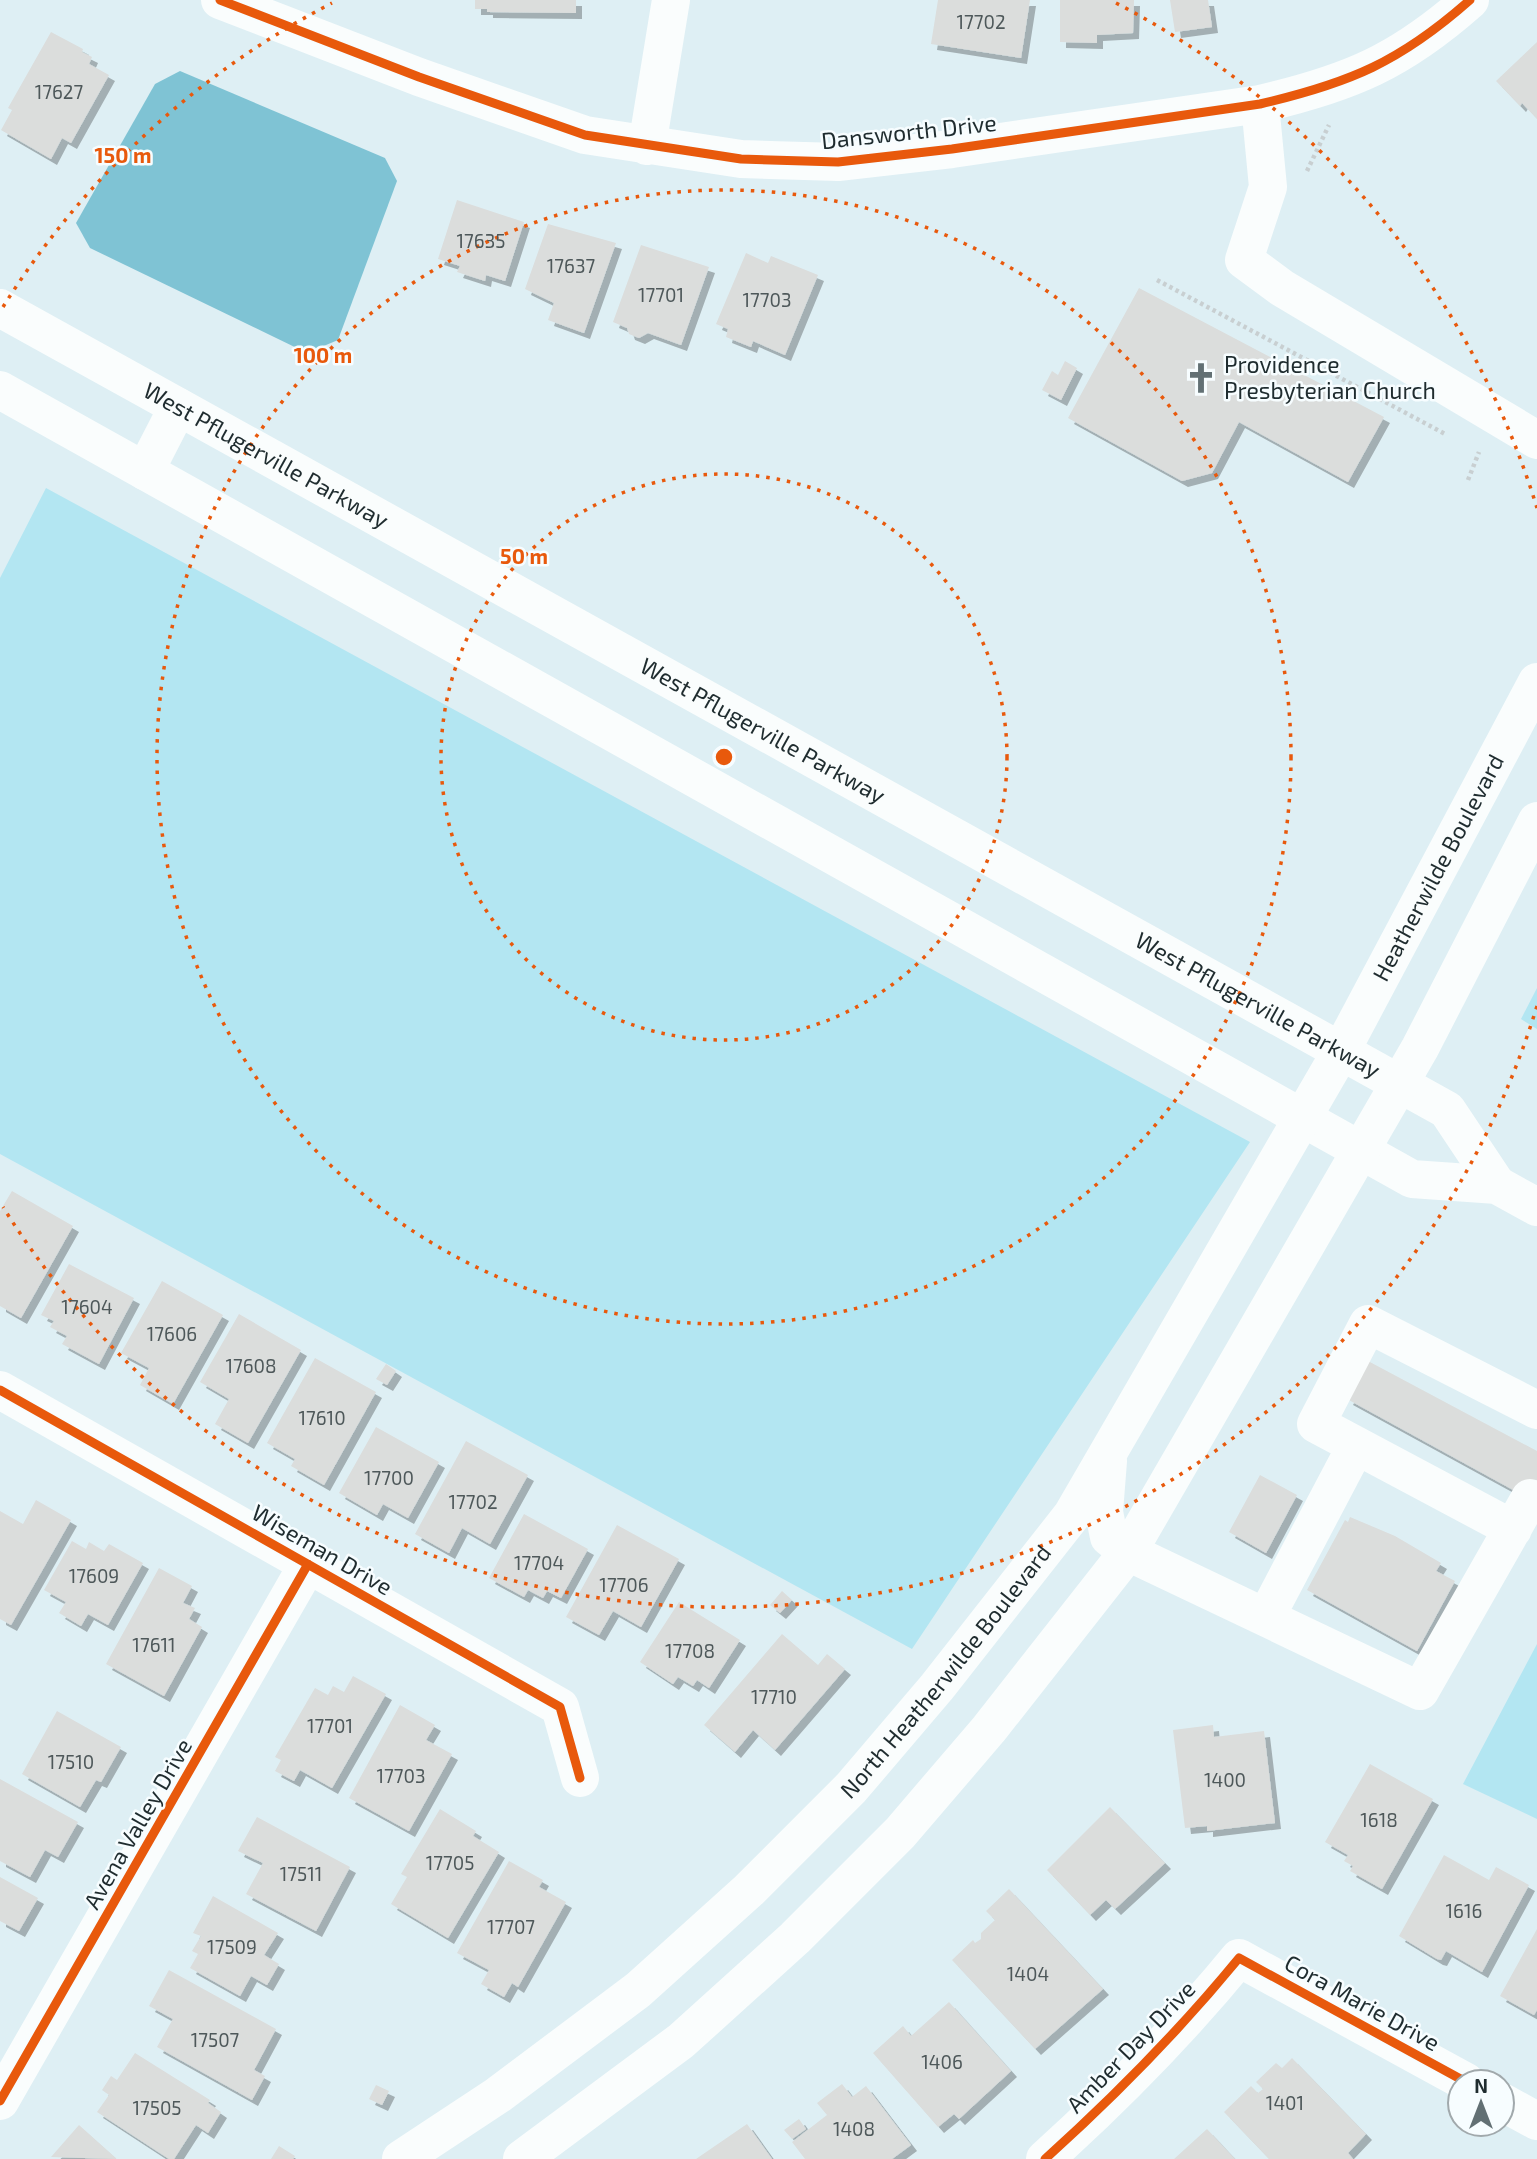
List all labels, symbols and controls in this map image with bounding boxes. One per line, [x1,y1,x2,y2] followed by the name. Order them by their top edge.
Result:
[956,10,1006,33] house number: 17702
[35,80,84,103] house number: 17627
[820,108,998,154] street label: Dansworth Drive
[95,142,151,167] text: 150 m
[457,229,505,252] house number: 17635
[547,254,595,277] house number: 17637
[638,283,684,306] house number: 17701
[742,288,792,311] house number: 17703
[294,342,352,367] text: 100 m
[1224,350,1436,404] place label: Providence Presbyterian Church
[1184,361,1218,395] church icon: Providence Presbyterian Church
[139,375,394,534] street label: West Pflugerville Parkway
[500,543,548,568] text: 50 m
[636,651,891,809] street label: West Pflugerville Parkway
[712,745,736,769] centre of rings
[1366,749,1509,986] street label: Heatherwilde Boulevard
[1131,925,1386,1083] street label: West Pflugerville Parkway
[61,1295,113,1318] house number: 17604
[147,1322,197,1345] house number: 17606
[225,1354,277,1377] house number: 17608
[298,1406,346,1429] house number: 17610
[364,1466,414,1489] house number: 17700
[448,1490,498,1513] house number: 17702
[247,1498,398,1601] street label: Wiseman Drive
[834,1539,1056,1804] street label: North Heatherwilde Boulevard
[514,1551,564,1574] house number: 17704
[69,1564,119,1587] house number: 17609
[599,1573,649,1596] house number: 17706
[132,1633,176,1656] house number: 17611
[665,1639,715,1662] house number: 17708
[751,1685,797,1708] house number: 17710
[307,1714,353,1737] house number: 17701
[77,1733,197,1914] street label: Avena Valley Drive
[48,1750,94,1773] house number: 17510
[376,1764,426,1787] house number: 17703
[1204,1768,1246,1791] house number: 1400
[1360,1808,1398,1831] house number: 1618
[426,1851,474,1874] house number: 17705
[280,1862,322,1885] house number: 17511
[1446,1899,1482,1922] house number: 1616
[487,1915,535,1938] house number: 17707
[207,1935,257,1958] house number: 17509
[1280,1948,1445,2056] street label: Cora Marie Drive
[1007,1962,1049,1985] house number: 1404
[1060,1974,1200,2118] street label: Amber Day Drive
[191,2028,240,2051] house number: 17507
[921,2050,963,2073] house number: 1406
[1446,2068,1516,2138] north arrow
[1474,2074,1488,2097] text: N
[1266,2091,1304,2114] house number: 1401
[132,2096,182,2119] house number: 17505
[833,2117,875,2140] house number: 1408

